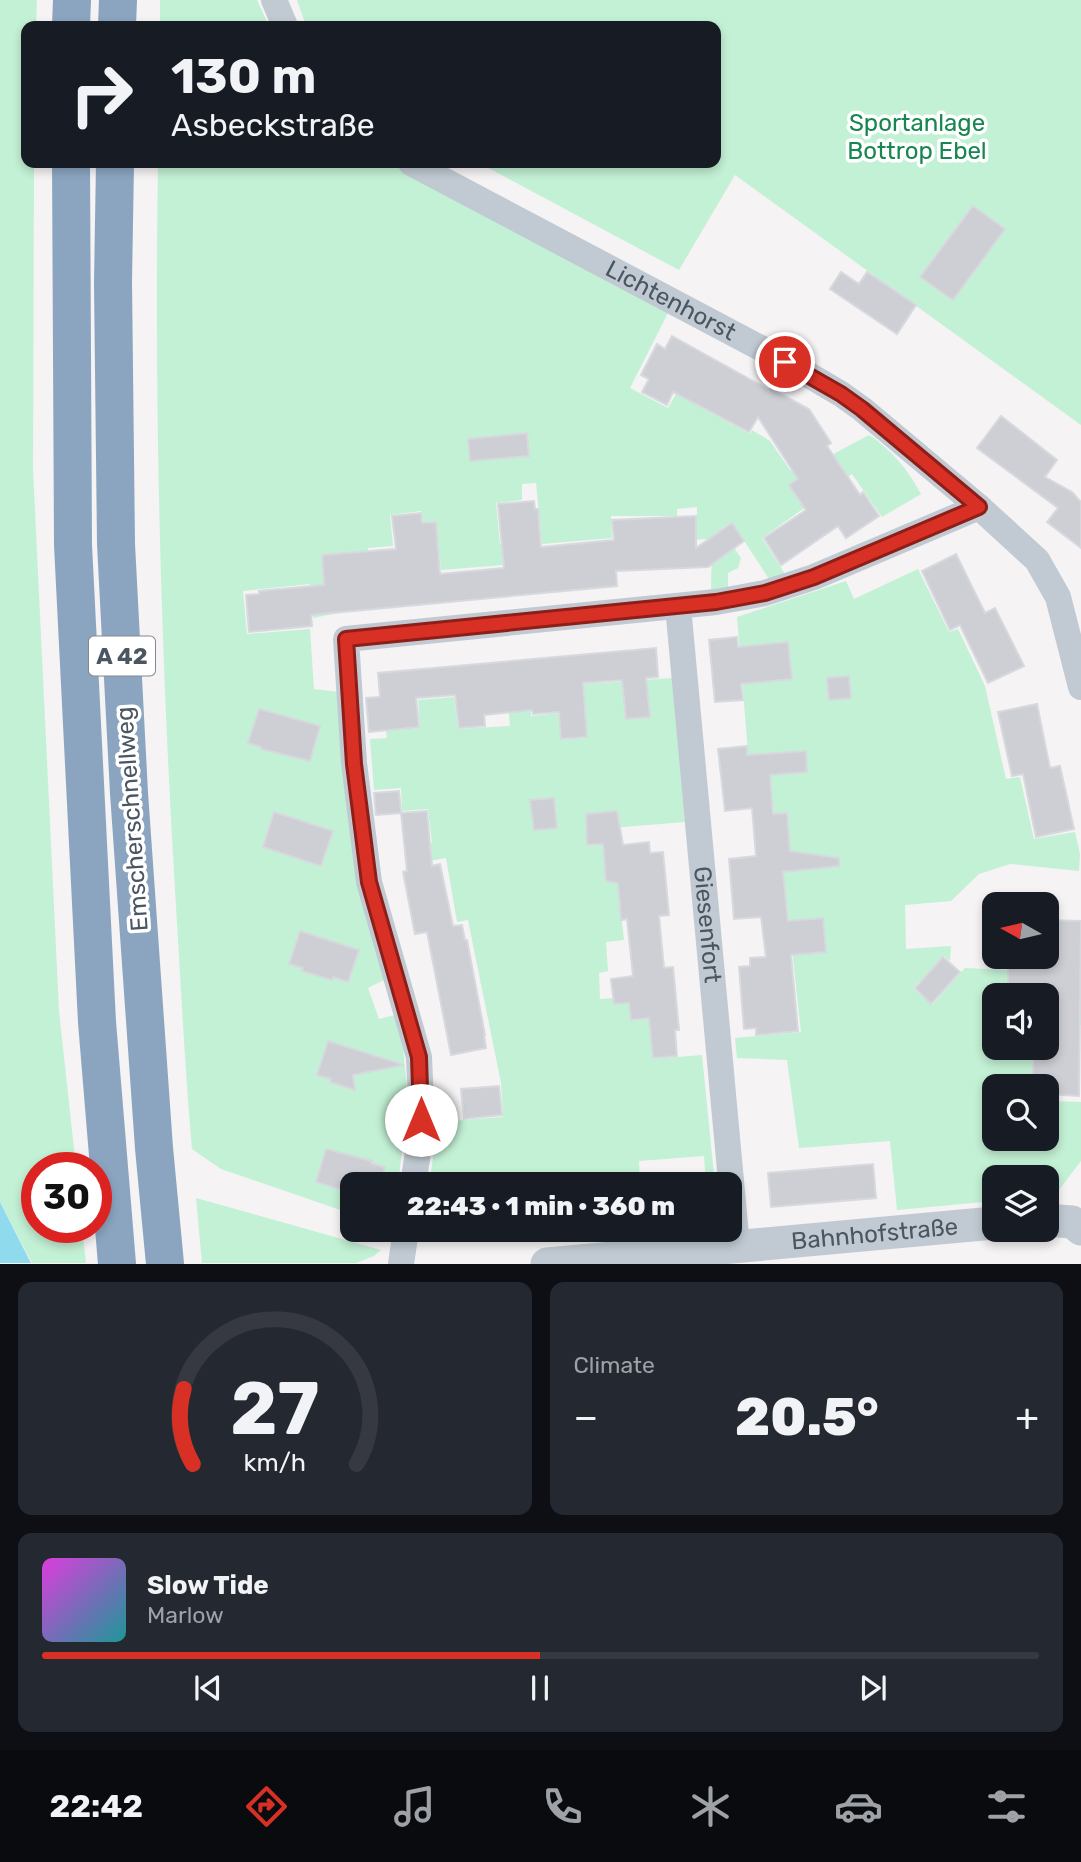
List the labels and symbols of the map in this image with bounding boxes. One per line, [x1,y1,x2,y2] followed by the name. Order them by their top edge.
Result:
[847,109,987,165] park label: Sportanlage Bottrop Ebel
[601,255,741,347] street label: Lichtenhorst
[755,332,815,392] pin
[89,636,155,676] road number: A 42
[110,706,154,932] street label: Emscherschnellweg
[688,865,727,984] street label: Giesenfort
[982,892,1059,970] north arrow
[384,1083,458,1157] position arrow
[21,1152,112,1243] speed limit sign: 30
[790,1212,959,1256] street label: Bahnhofstraße

